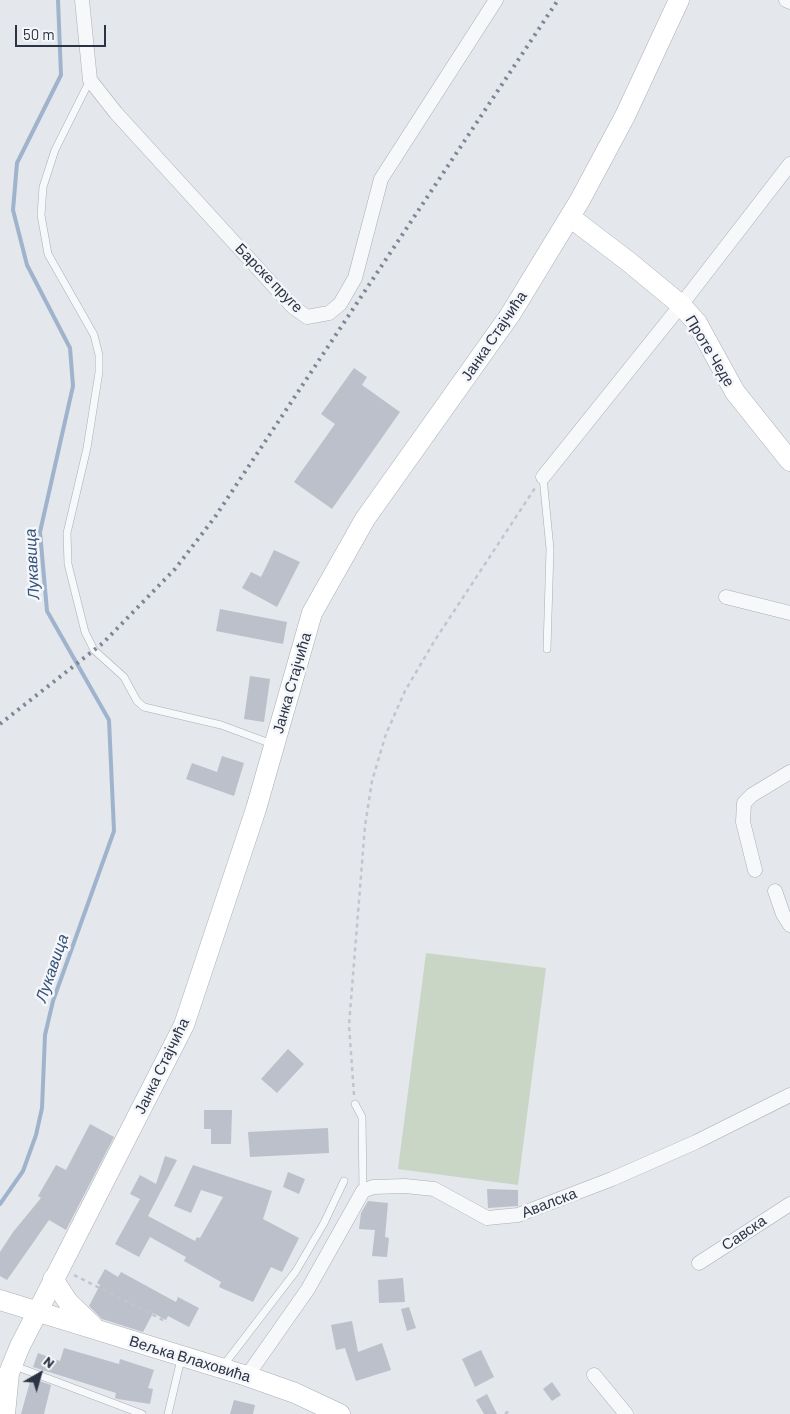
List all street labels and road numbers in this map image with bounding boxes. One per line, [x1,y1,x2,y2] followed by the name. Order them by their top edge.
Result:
[231,240,307,316] street label: Барске пруге
[457,288,531,384] street label: Јанка Стајчића
[682,312,738,390] street label: Проте Чеде
[269,630,315,736] street label: Јанка Стајчића
[131,1015,193,1117] street label: Јанка Стајчића
[519,1184,579,1222] street label: Авалска
[718,1212,770,1254] street label: Савска
[127,1332,253,1386] street label: Вељка Влаховића

